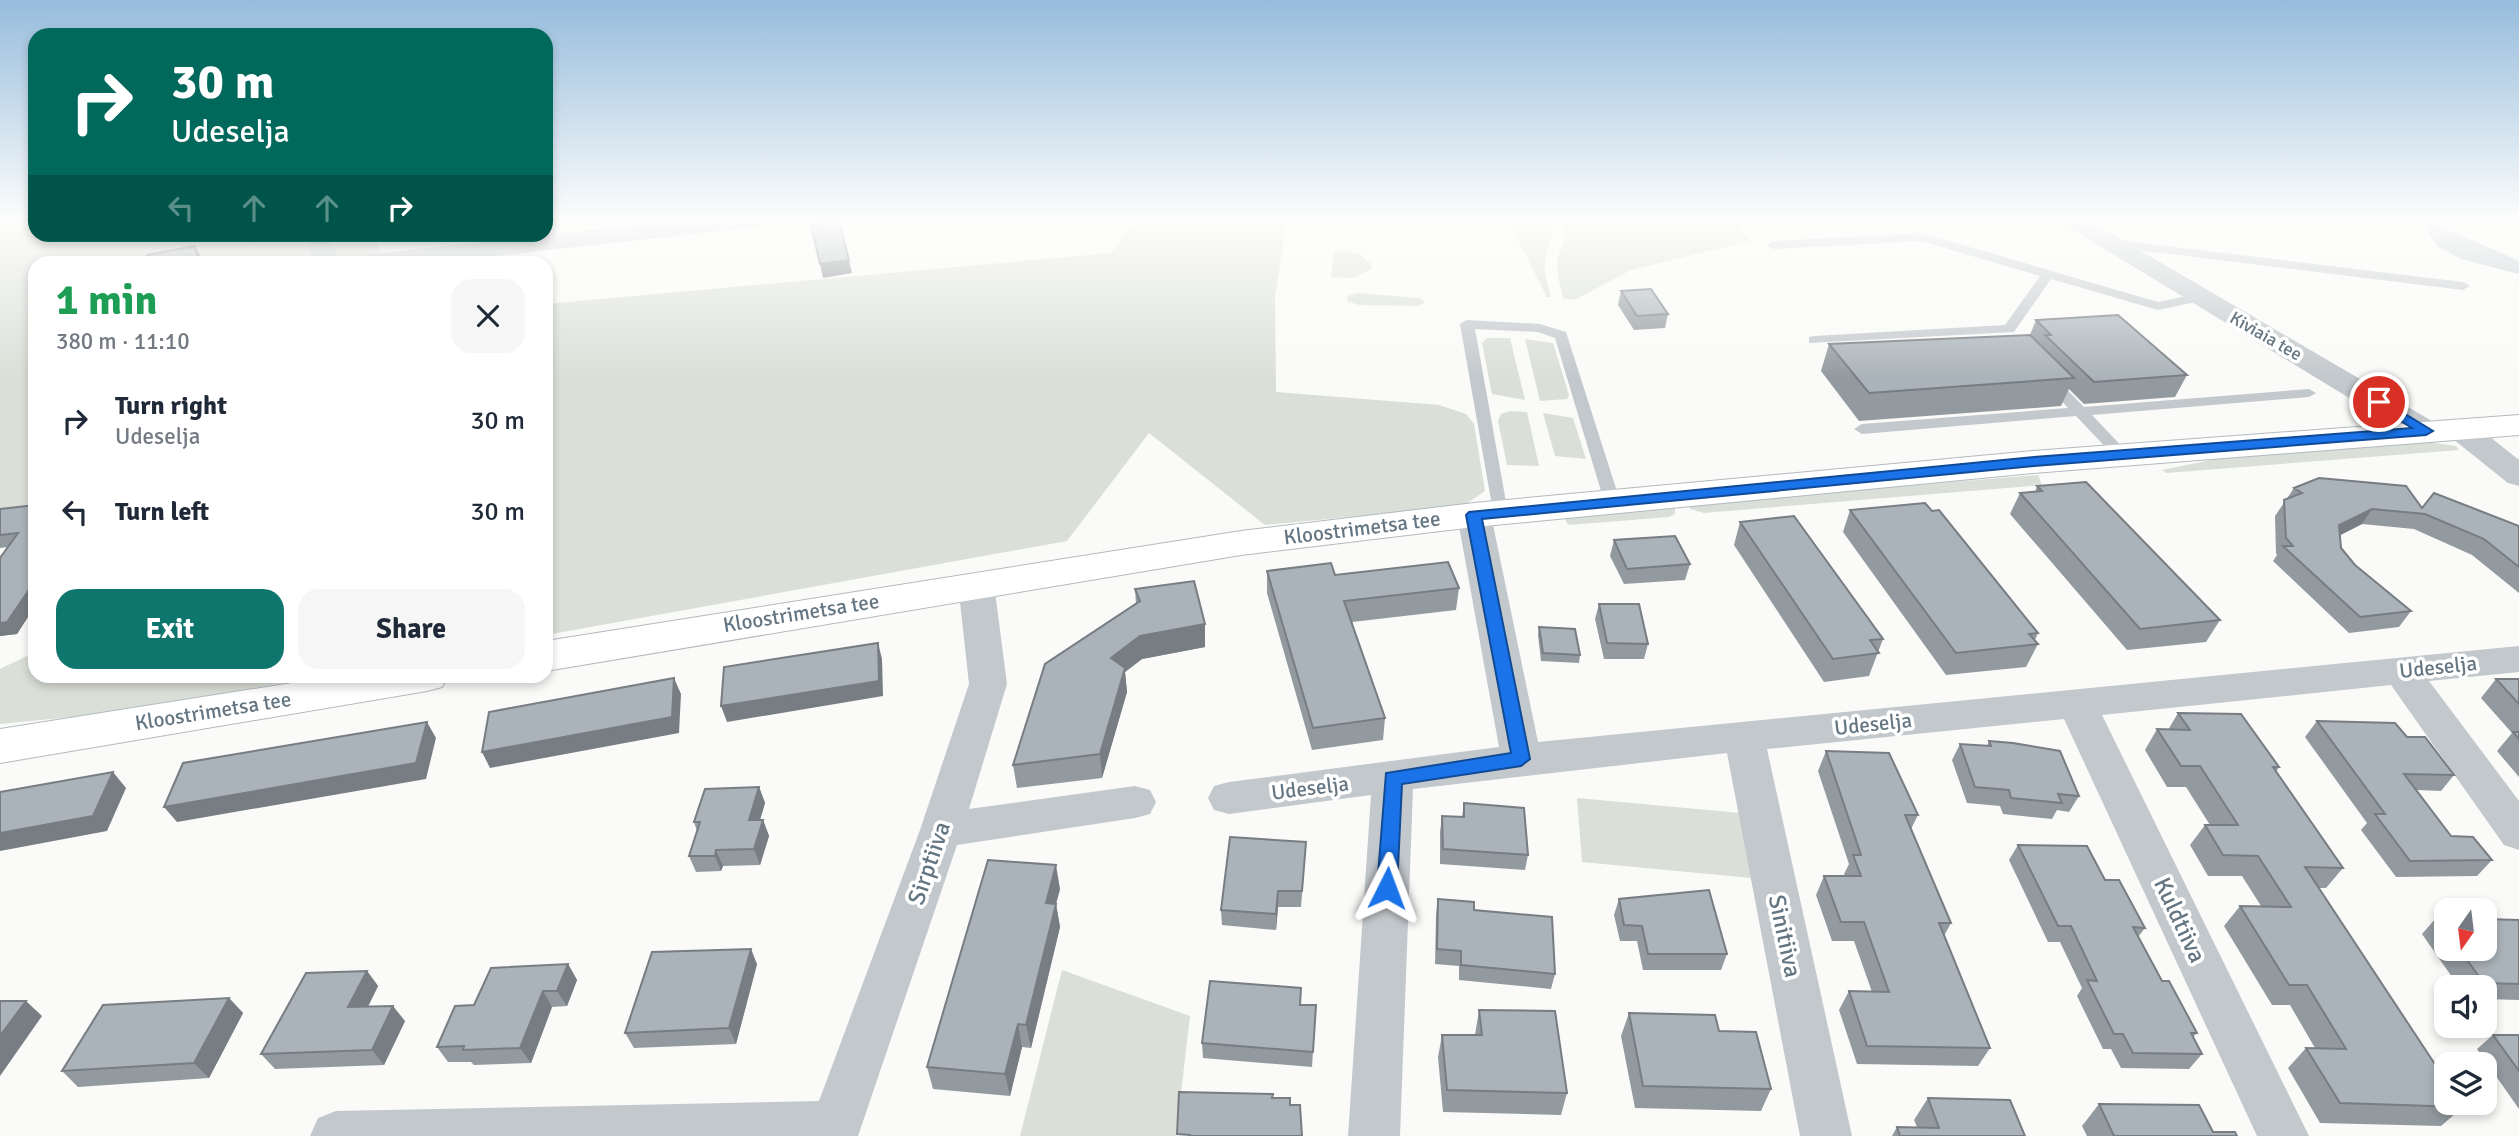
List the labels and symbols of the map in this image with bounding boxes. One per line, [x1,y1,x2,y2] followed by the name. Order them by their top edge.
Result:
[2226,307,2306,365] street label: Kiviaia tee
[2349,372,2409,432] pin
[1282,505,1442,551] street label: Kloostrimetsa tee
[721,588,881,638] street label: Kloostrimetsa tee
[2398,650,2478,684] street label: Udeselja
[133,686,293,736] street label: Kloostrimetsa tee
[1833,707,1913,741] street label: Udeselja
[1270,770,1350,806] street label: Udeselja
[901,818,957,908] street label: Sirptiiva
[1350,851,1424,925] position arrow
[2147,872,2213,968] street label: Kuldtiiva
[1762,892,1808,980] street label: Sinitiiva
[2434,898,2497,961] north arrow

